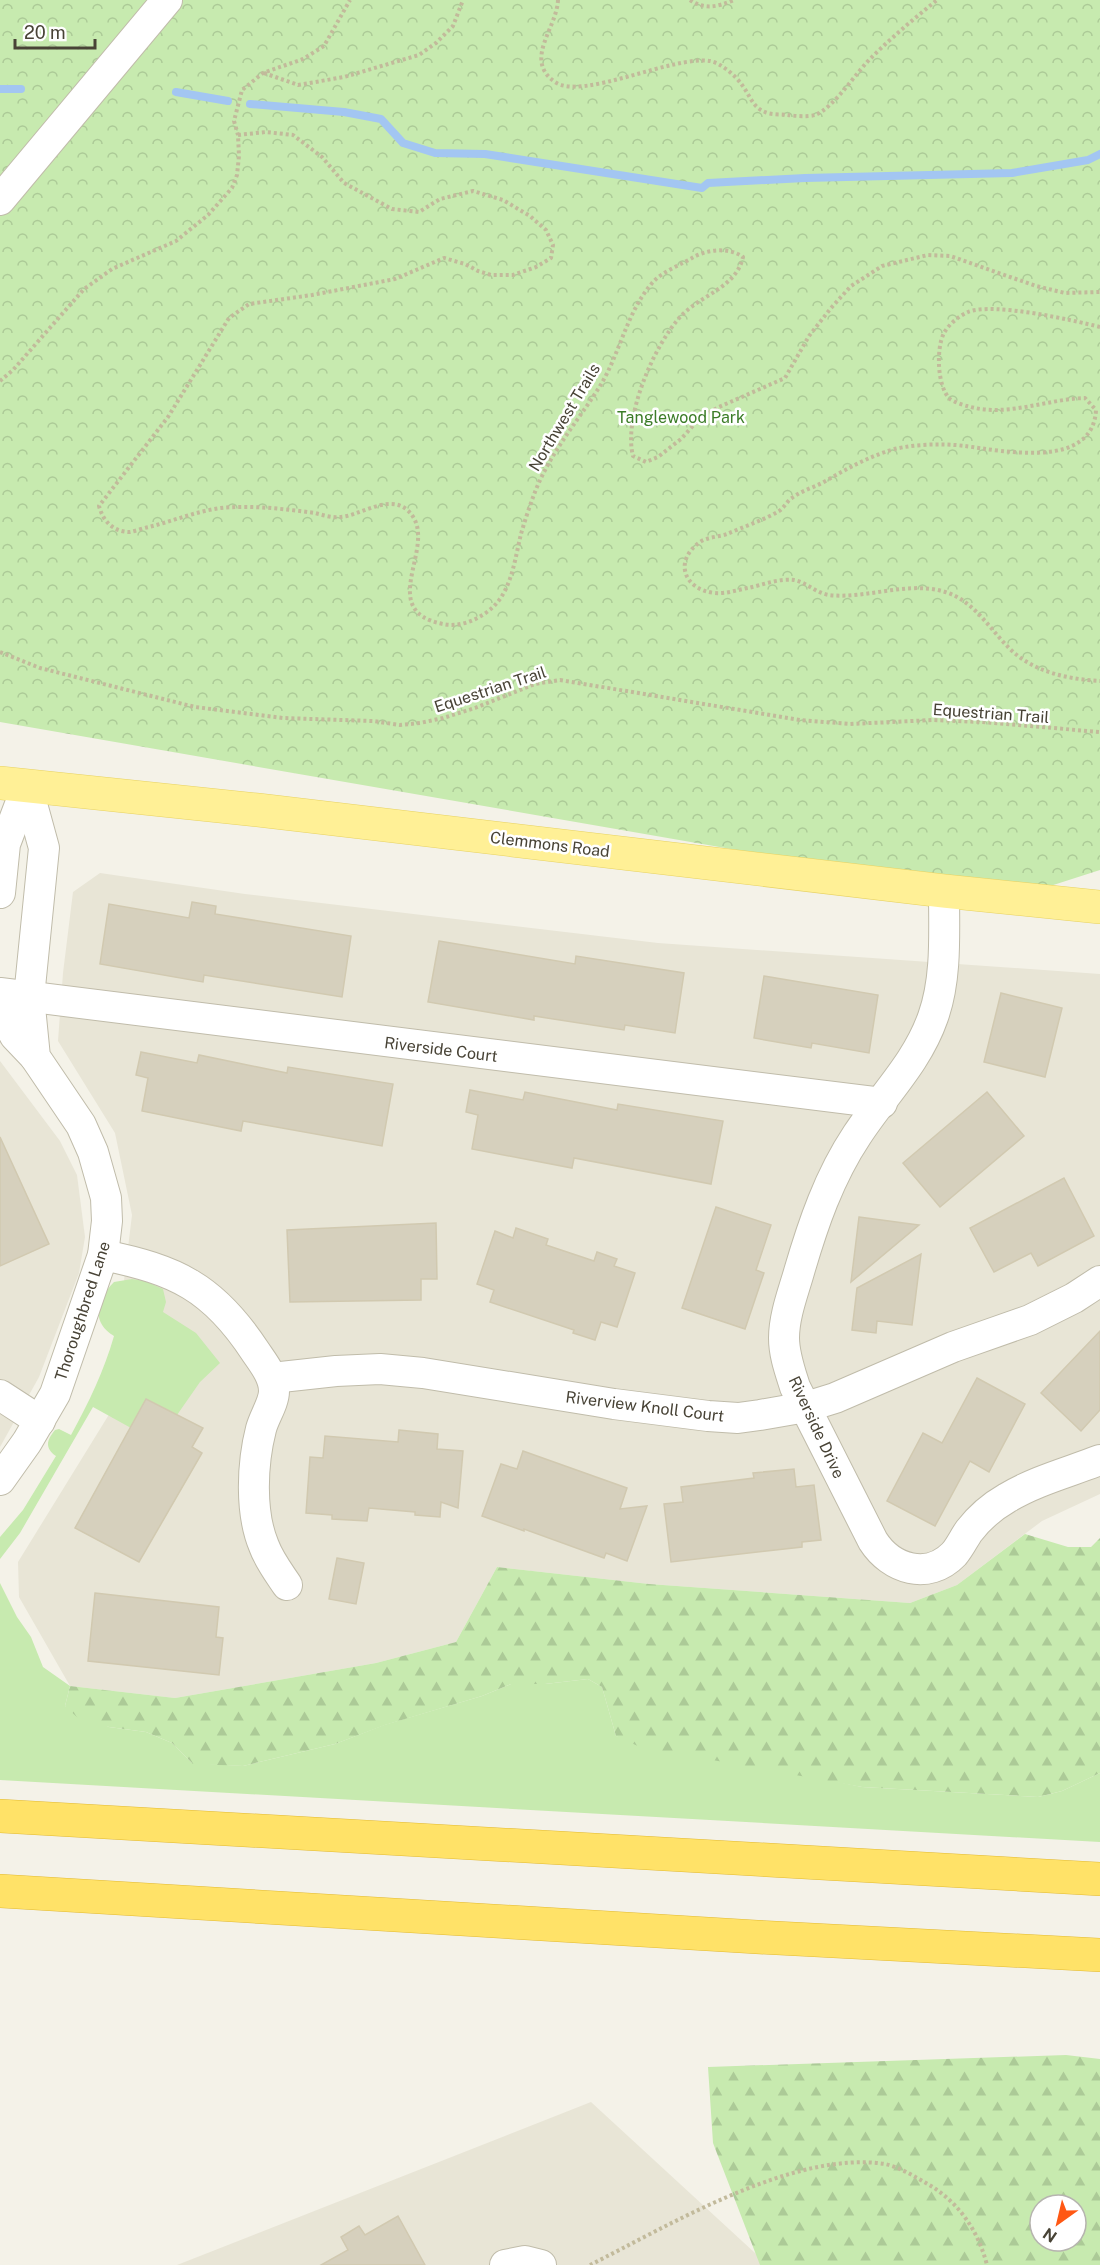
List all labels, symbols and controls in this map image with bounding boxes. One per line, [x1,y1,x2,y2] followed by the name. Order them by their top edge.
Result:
[15,12,94,50] scale bar
[24,22,66,43] text: 20 m
[525,360,604,474] street label: Northwest Trails
[617,408,745,427] park label: Tanglewood Park
[432,662,549,717] street label: Equestrian Trail
[932,700,1050,727] street label: Equestrian Trail
[489,828,611,861] street label: Clemmons Road
[383,1033,499,1066] street label: Riverside Court
[51,1239,114,1383] street label: Thoroughbred Lane
[785,1373,849,1481] street label: Riverside Drive
[565,1387,725,1426] street label: Riverview Knoll Court
[1028,2193,1088,2253] north arrow
[1039,2224,1060,2246] text: N

